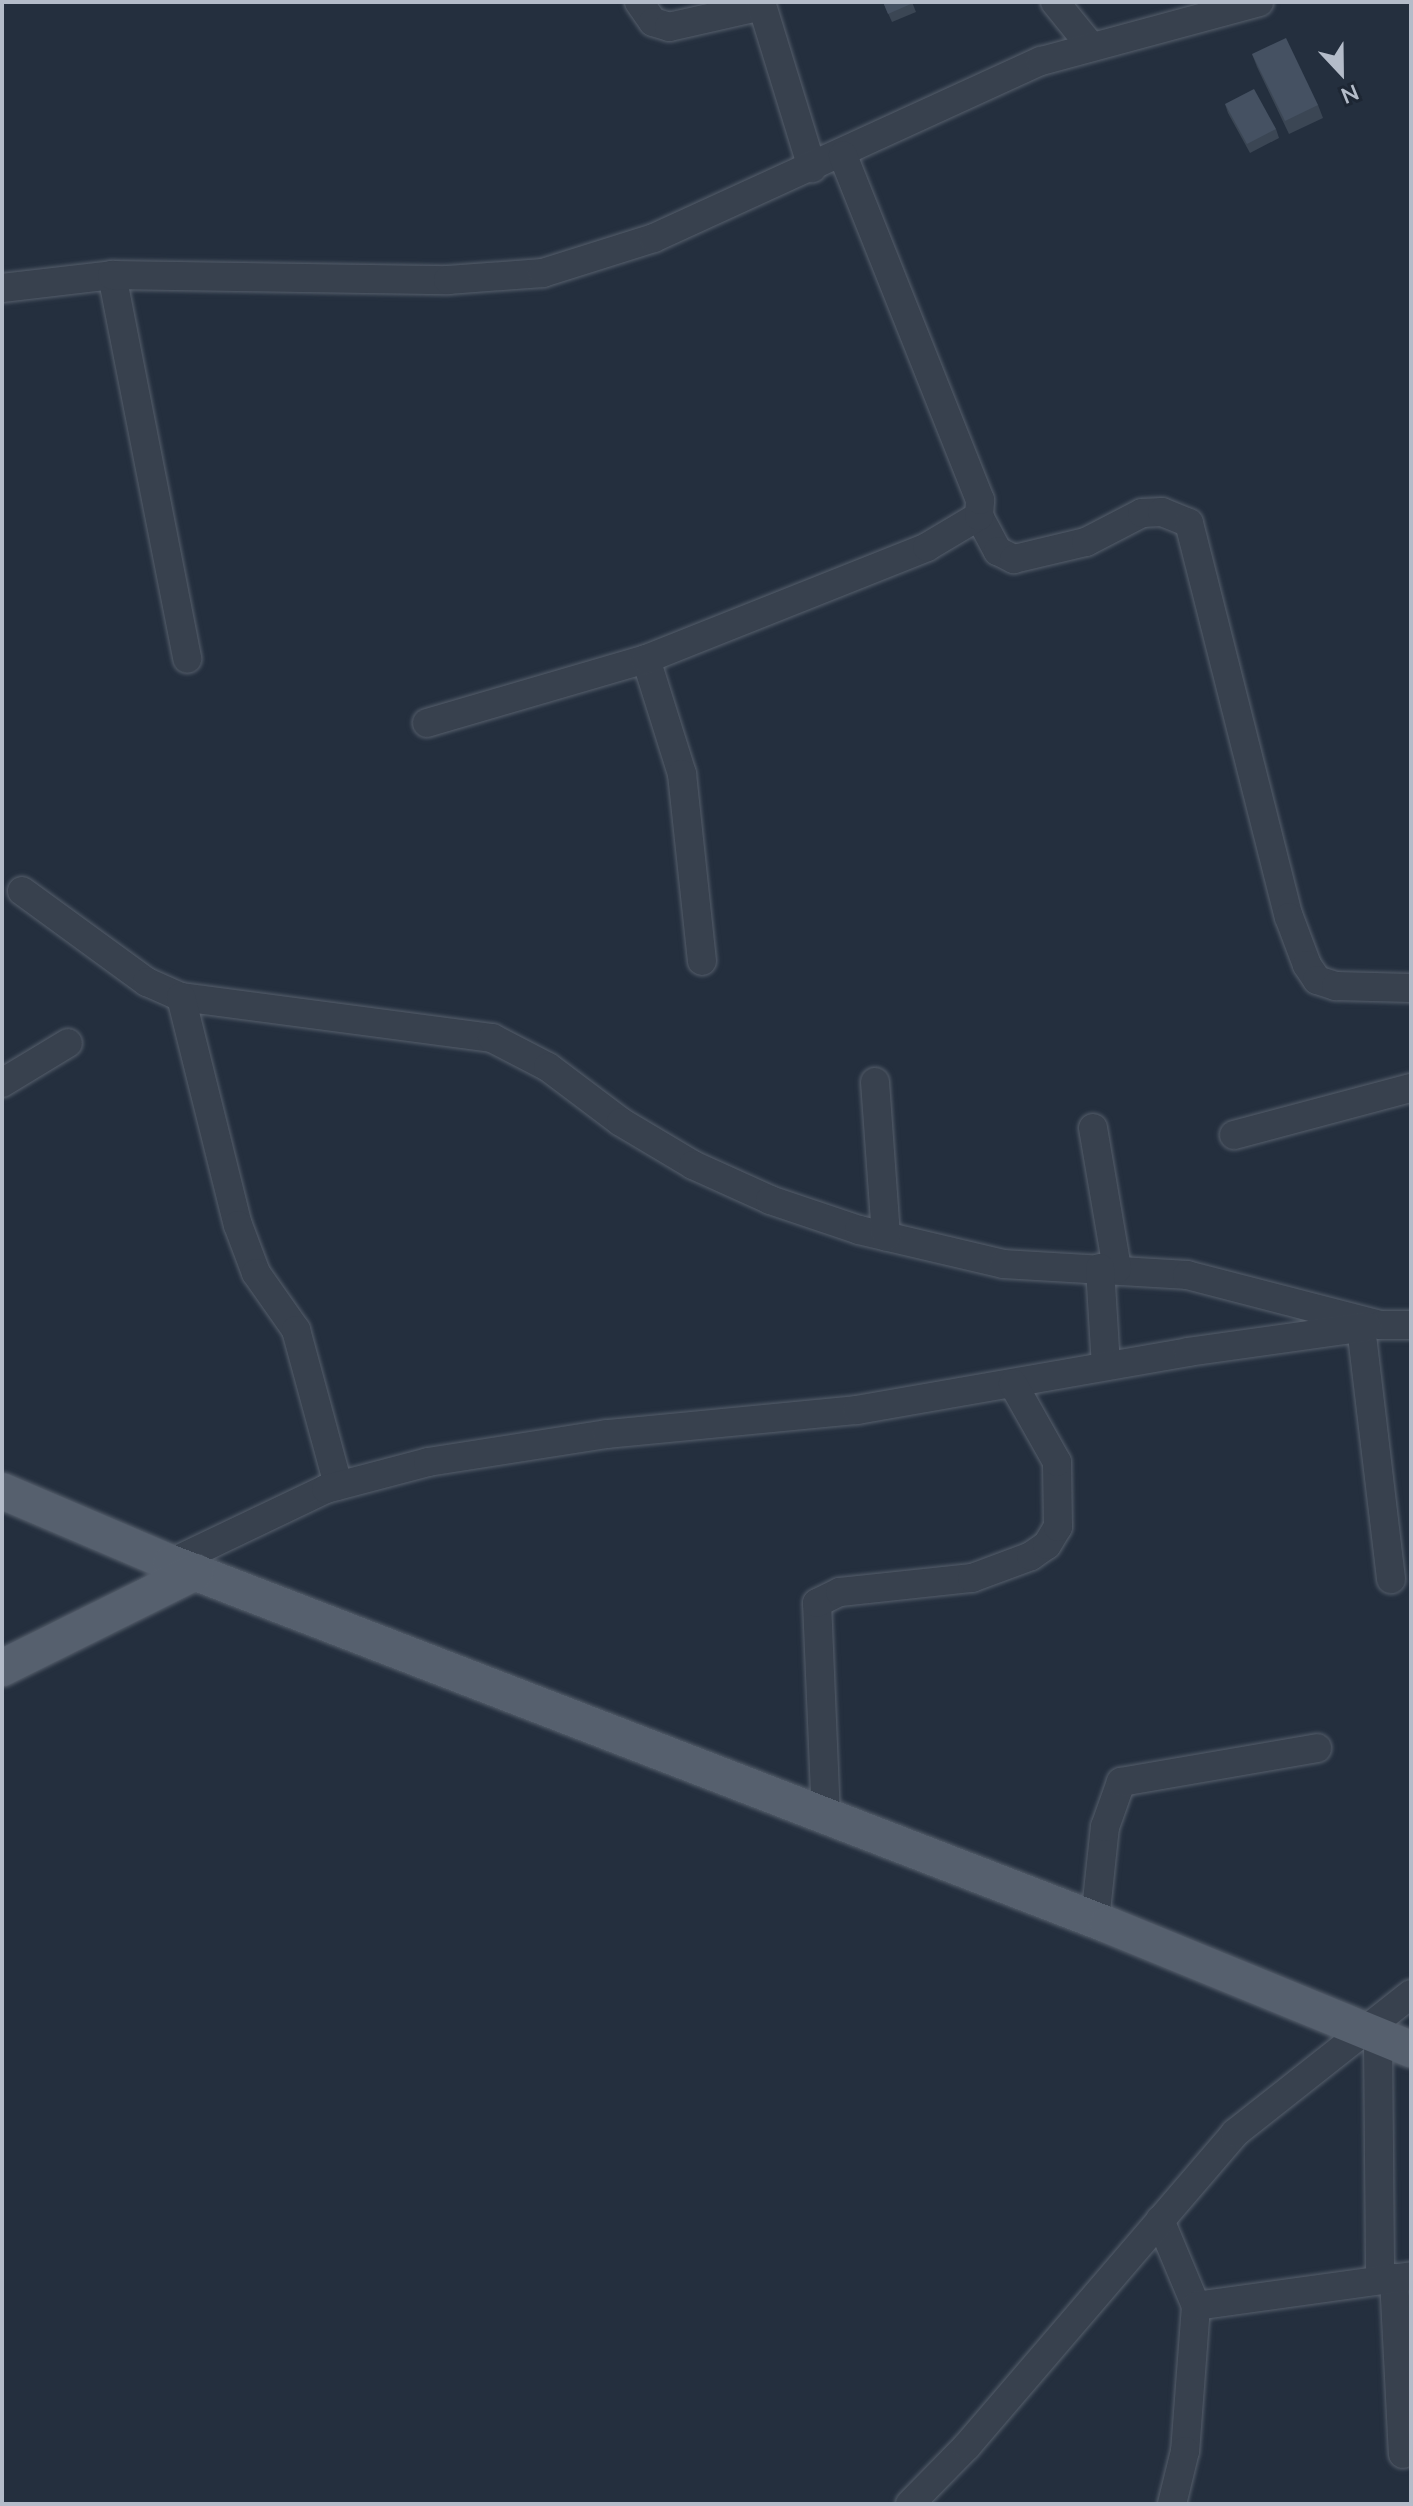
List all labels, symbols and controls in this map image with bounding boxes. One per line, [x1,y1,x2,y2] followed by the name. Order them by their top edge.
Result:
[1301,32,1381,112] north arrow
[1337,78,1363,110] text: N

